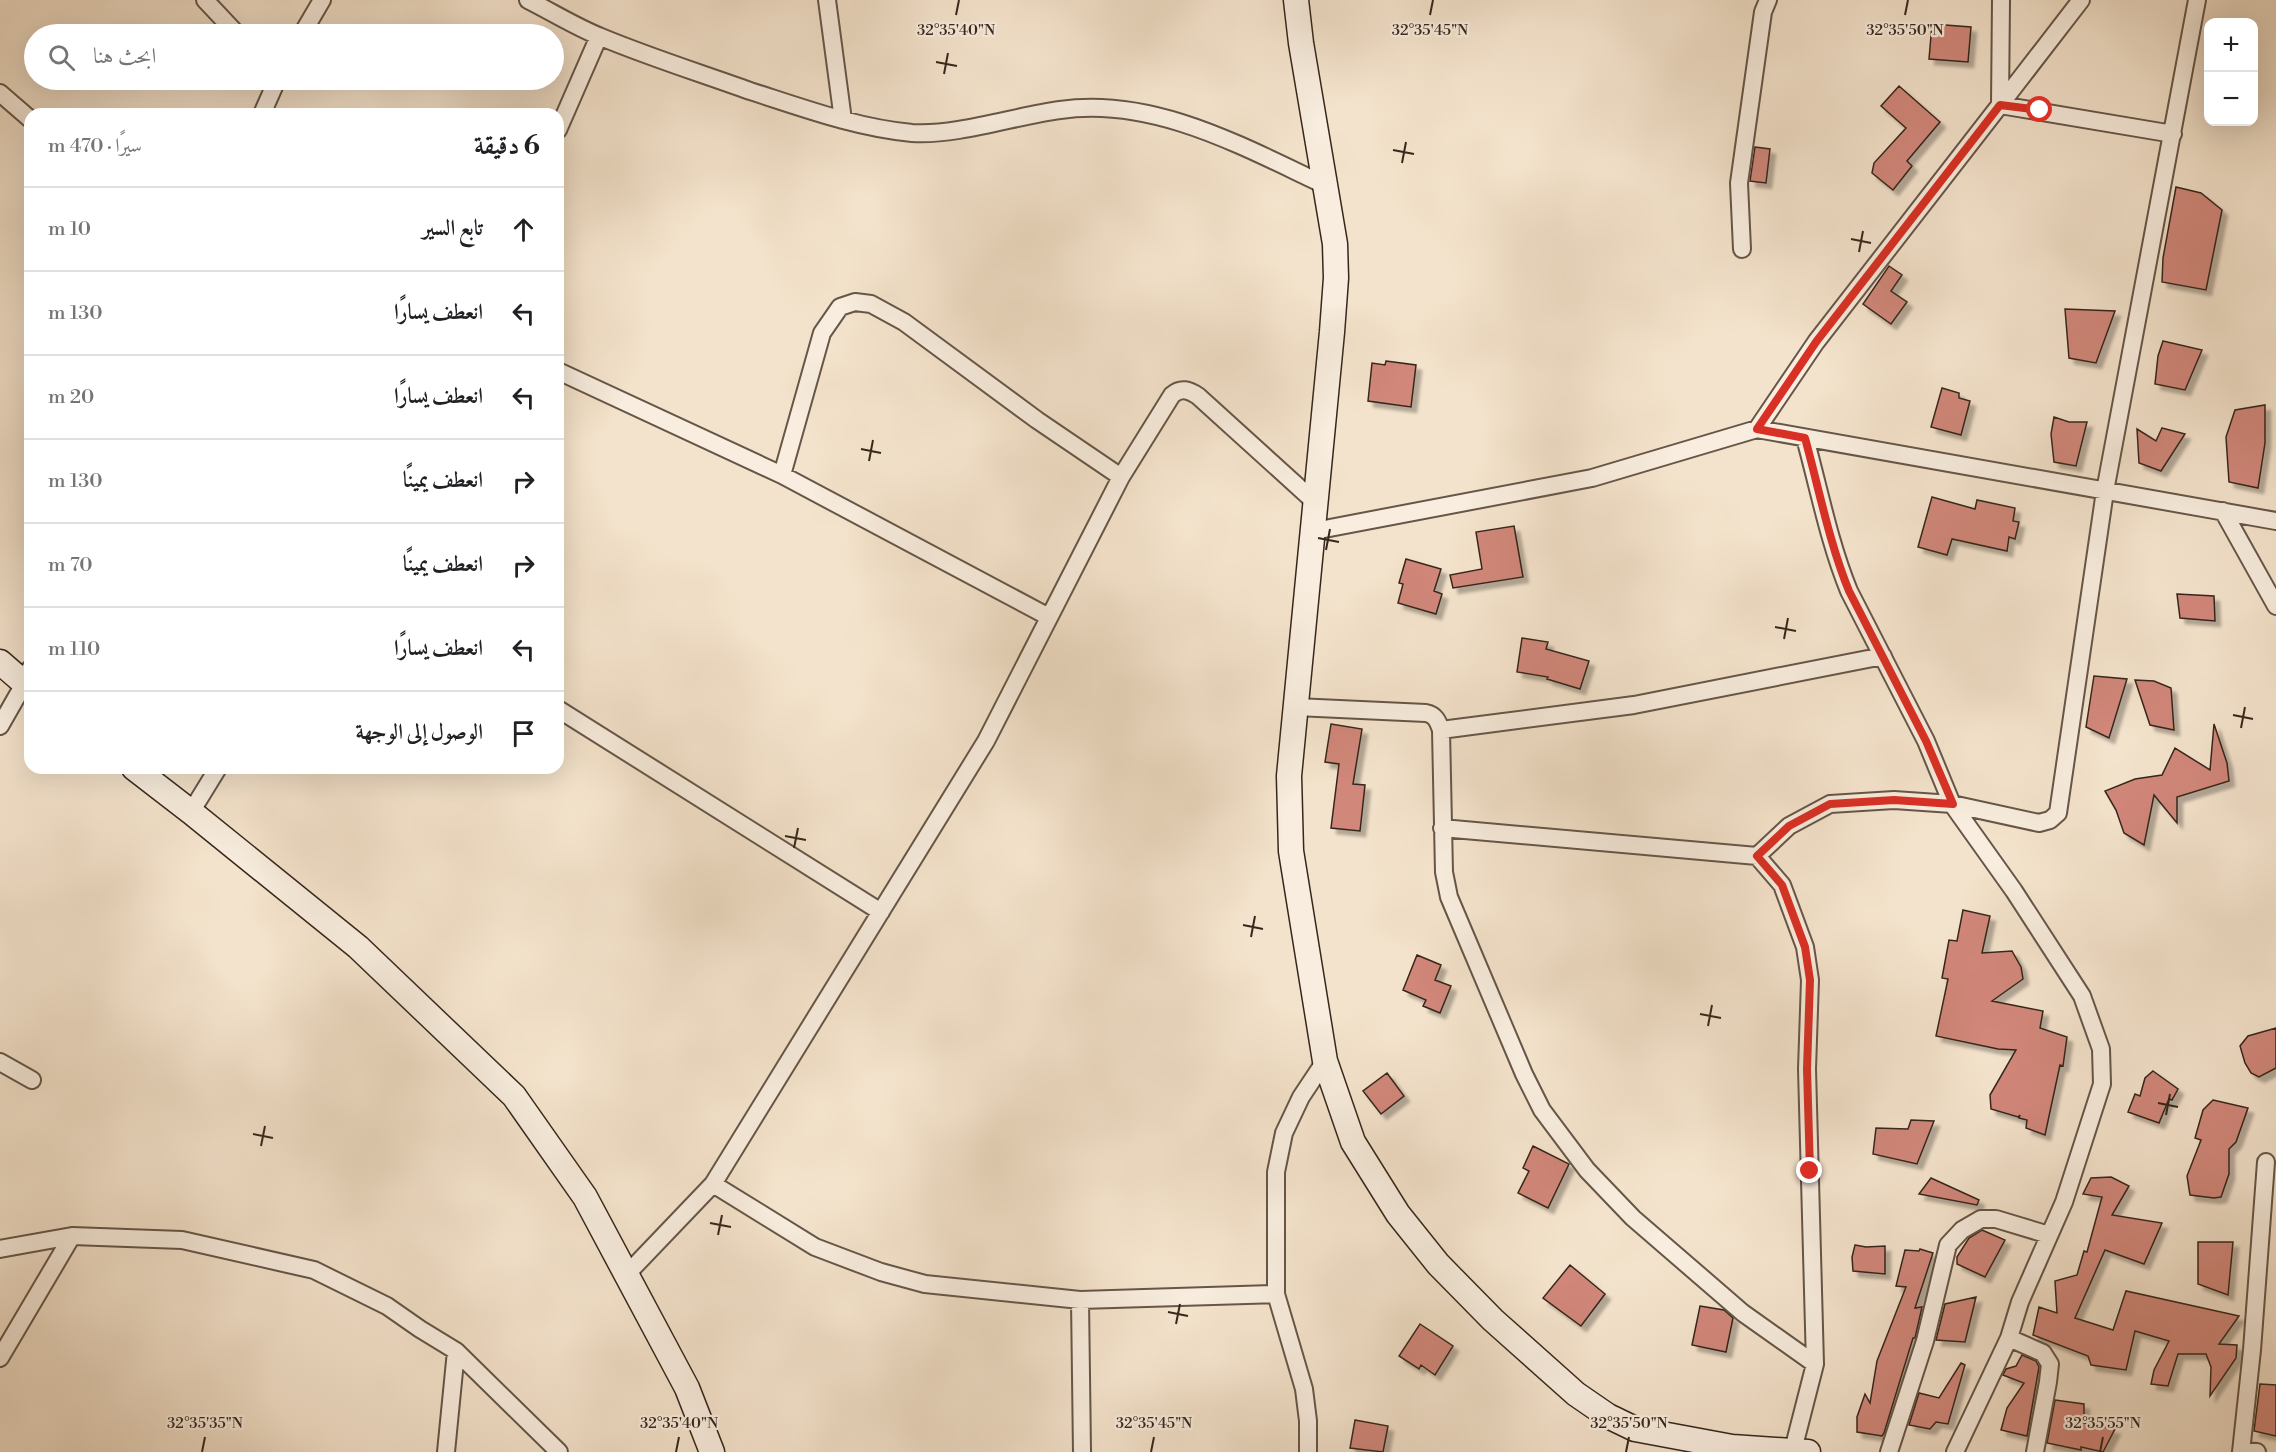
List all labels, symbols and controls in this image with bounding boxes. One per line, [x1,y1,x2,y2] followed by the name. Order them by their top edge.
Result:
[2204,18,2258,126] map controls
[2204,18,2258,72] button: +
[917,21,995,40] text: 32°35'40"N
[1392,21,1468,40] text: 32°35'45"N
[1866,21,1944,40] text: 32°35'50"N
[24,24,564,90] search box
[45,41,78,74] icon: search
[93,43,156,70] text: ابحث هنا
[2204,72,2258,126] button: −
[2026,96,2052,122] route start
[474,130,540,162] text: 6 دقيقة
[48,134,142,159] text: سيرًا · 470 m
[507,213,540,246] icon: ahead
[422,215,483,242] text: تابع السير
[48,217,91,242] text: 10 m
[507,297,540,330] icon: left
[394,299,483,326] text: انعطف يسارًا
[48,301,103,326] text: 130 m
[507,381,540,414] icon: left
[394,383,483,410] text: انعطف يسارًا
[48,385,94,410] text: 20 m
[507,465,540,498] icon: right
[403,467,483,494] text: انعطف يمينًا
[48,469,103,494] text: 130 m
[507,549,540,582] icon: right
[403,551,483,578] text: انعطف يمينًا
[48,553,93,578] text: 70 m
[507,633,540,666] icon: left
[394,635,483,662] text: انعطف يسارًا
[48,637,100,662] text: 110 m
[507,717,540,750] icon: arrive
[355,719,483,746] text: الوصول إلى الوجهة
[1796,1157,1822,1183] route end
[167,1414,243,1433] text: 32°35'35"N
[640,1414,718,1433] text: 32°35'40"N
[1116,1414,1192,1433] text: 32°35'45"N
[1590,1414,1668,1433] text: 32°35'50"N
[2065,1414,2141,1433] text: 32°35'55"N

